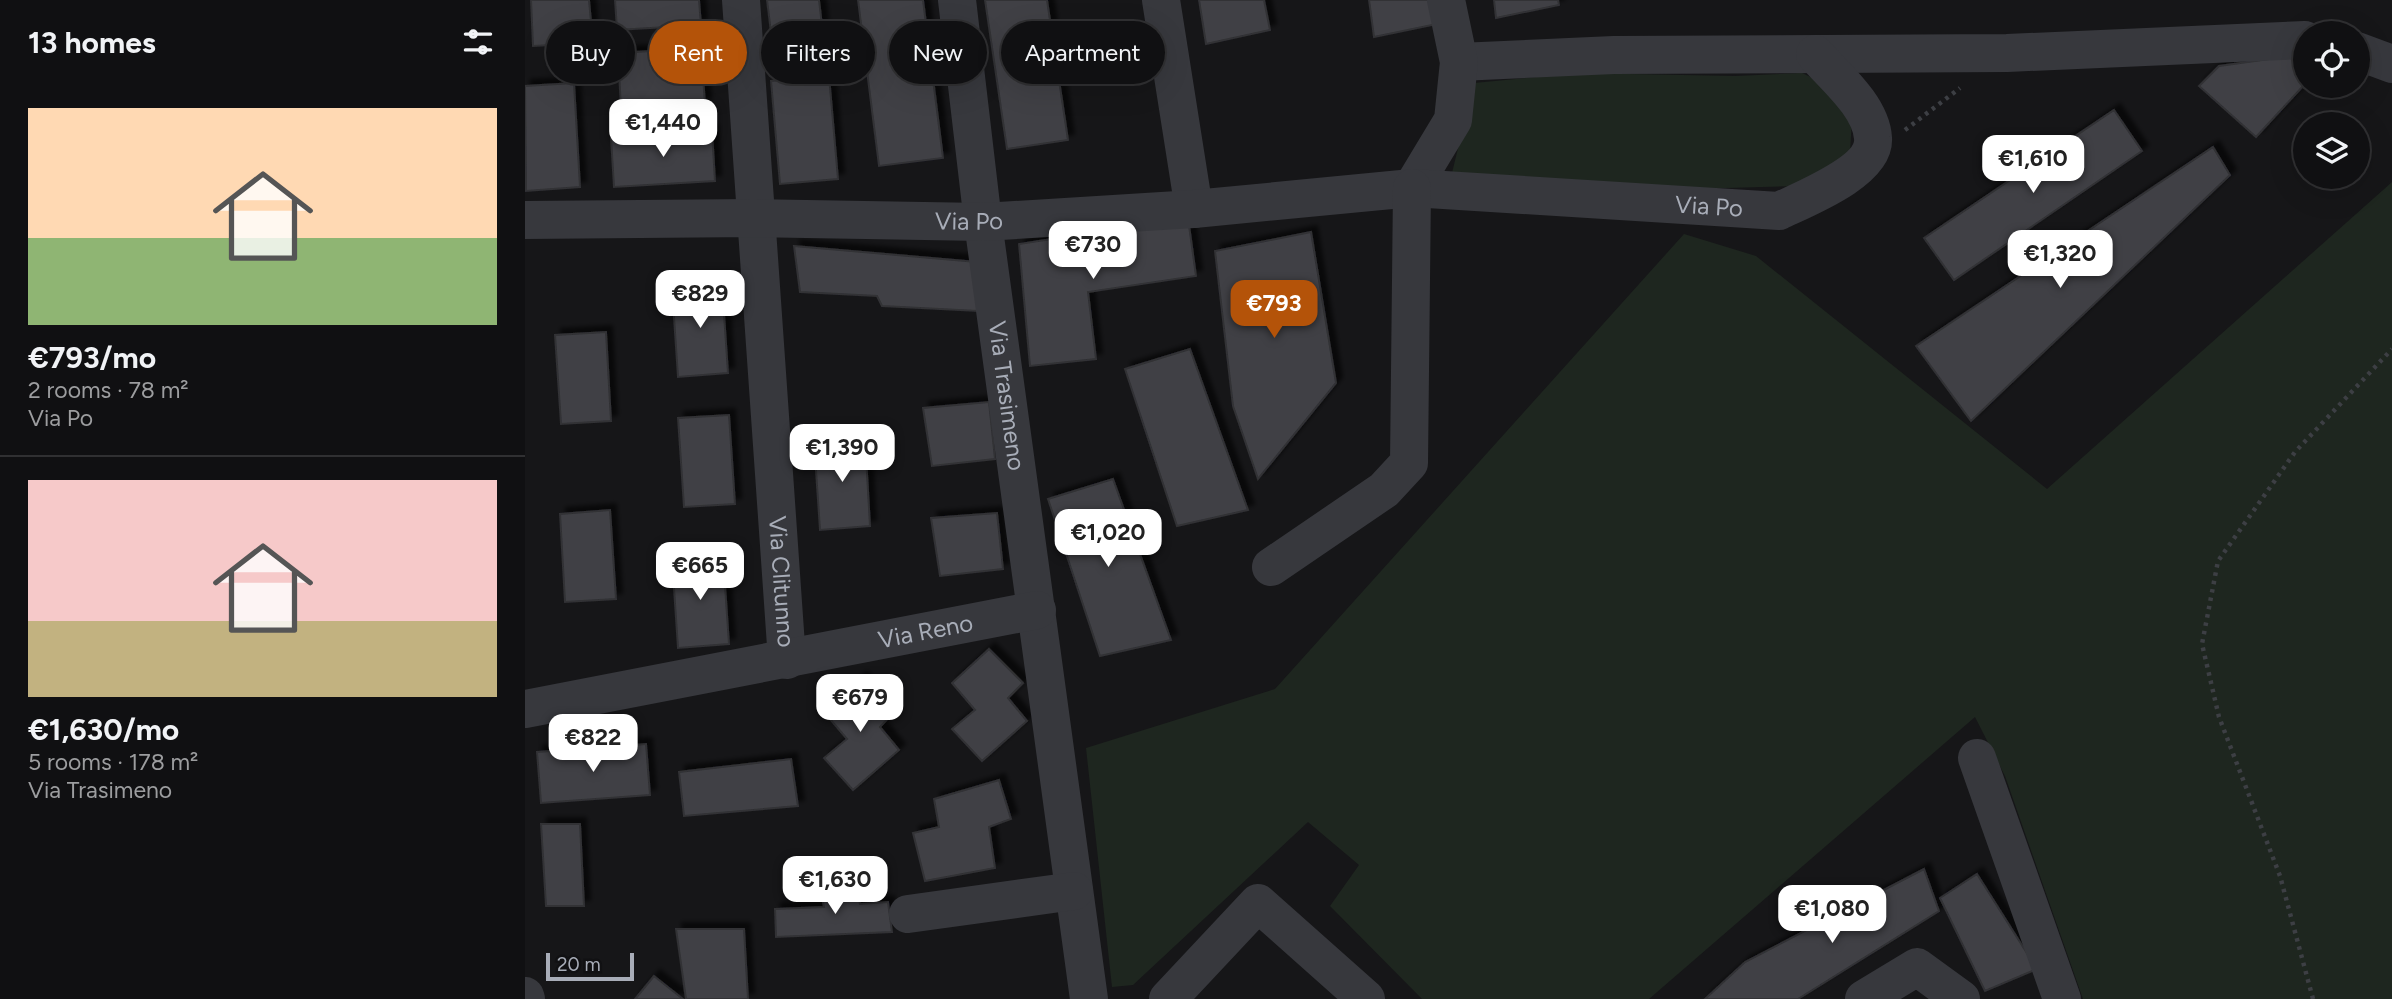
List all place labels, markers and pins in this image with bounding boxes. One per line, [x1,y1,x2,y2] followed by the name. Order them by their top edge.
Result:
[606,100,720,159] pin: €1,440
[1976,136,2090,195] pin: €1,610
[1052,222,1134,281] pin: €730
[2003,230,2117,290] pin: €1,320
[659,270,741,330] pin: €829
[1233,280,1315,340] pin: €793
[785,424,899,484] pin: €1,390
[1051,510,1165,569] pin: €1,020
[659,542,741,602] pin: €665
[819,674,901,734] pin: €679
[552,714,634,774] pin: €822
[778,856,892,916] pin: €1,630
[1775,886,1889,945] pin: €1,080

